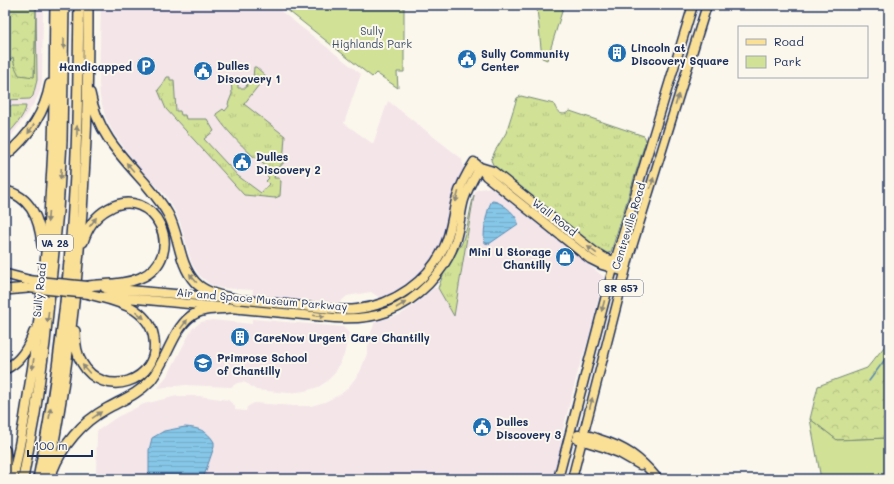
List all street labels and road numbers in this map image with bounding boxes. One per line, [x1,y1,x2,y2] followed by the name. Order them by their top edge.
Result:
[608,181,648,271] street label: Centreville Road
[530,195,580,239] street label: Wall Road
[37,235,73,251] road number: VA 28
[29,262,49,318] street label: Sully Road
[599,280,643,296] road number: SR 657
[176,284,348,314] street label: Air and Space Museum Parkway

